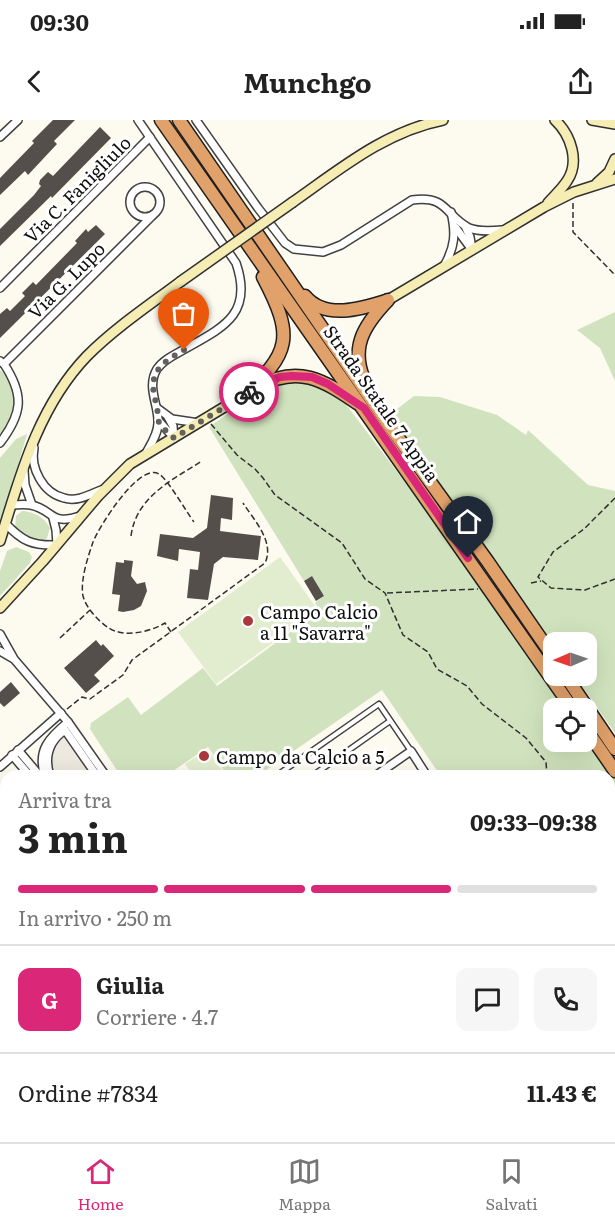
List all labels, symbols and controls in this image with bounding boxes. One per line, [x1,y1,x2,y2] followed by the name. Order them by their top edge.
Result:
[30,5,89,38] text: 09:30
[243,61,372,101] text: Munchgo
[18,65,51,98] icon: back
[564,65,597,98] icon: share
[17,129,137,249] street label: Via C. Fanigliulo
[21,235,111,325] street label: Via G. Lupo
[158,288,209,350] pin
[167,297,200,330] icon: bag
[318,319,446,487] street label: Strada Statale 7 Appia
[219,362,279,422] courier
[233,376,266,409] icon: bike
[442,496,493,558] pin
[451,505,484,538] icon: home
[260,598,378,646] place label: Campo Calcio a 11 "Savarra"
[241,614,255,628] marker: Campo Calcio a 11 "Savarra"
[543,632,597,686] north arrow
[543,632,597,752] map controls
[543,698,597,752] button: locate
[216,743,384,770] place label: Campo da Calcio a 5
[197,749,211,763] marker: Campo da Calcio a 5
[18,784,112,814] text: Arriva tra
[470,805,597,838] text: 09:33–09:38
[18,807,128,865] text: 3 min
[18,902,172,932] text: In arrivo · 250 m
[96,968,164,1001] text: Giulia
[456,968,519,1031] button: chat
[534,968,597,1031] button: phone
[41,983,58,1016] text: G
[96,1001,218,1031] text: Corriere · 4.7
[18,1076,158,1109] text: Ordine #7834
[527,1076,597,1109] text: 11.43 €
[77,1155,124,1215] tab: Home
[278,1155,331,1215] tab: Mappa
[486,1155,538,1215] tab: Salvati

